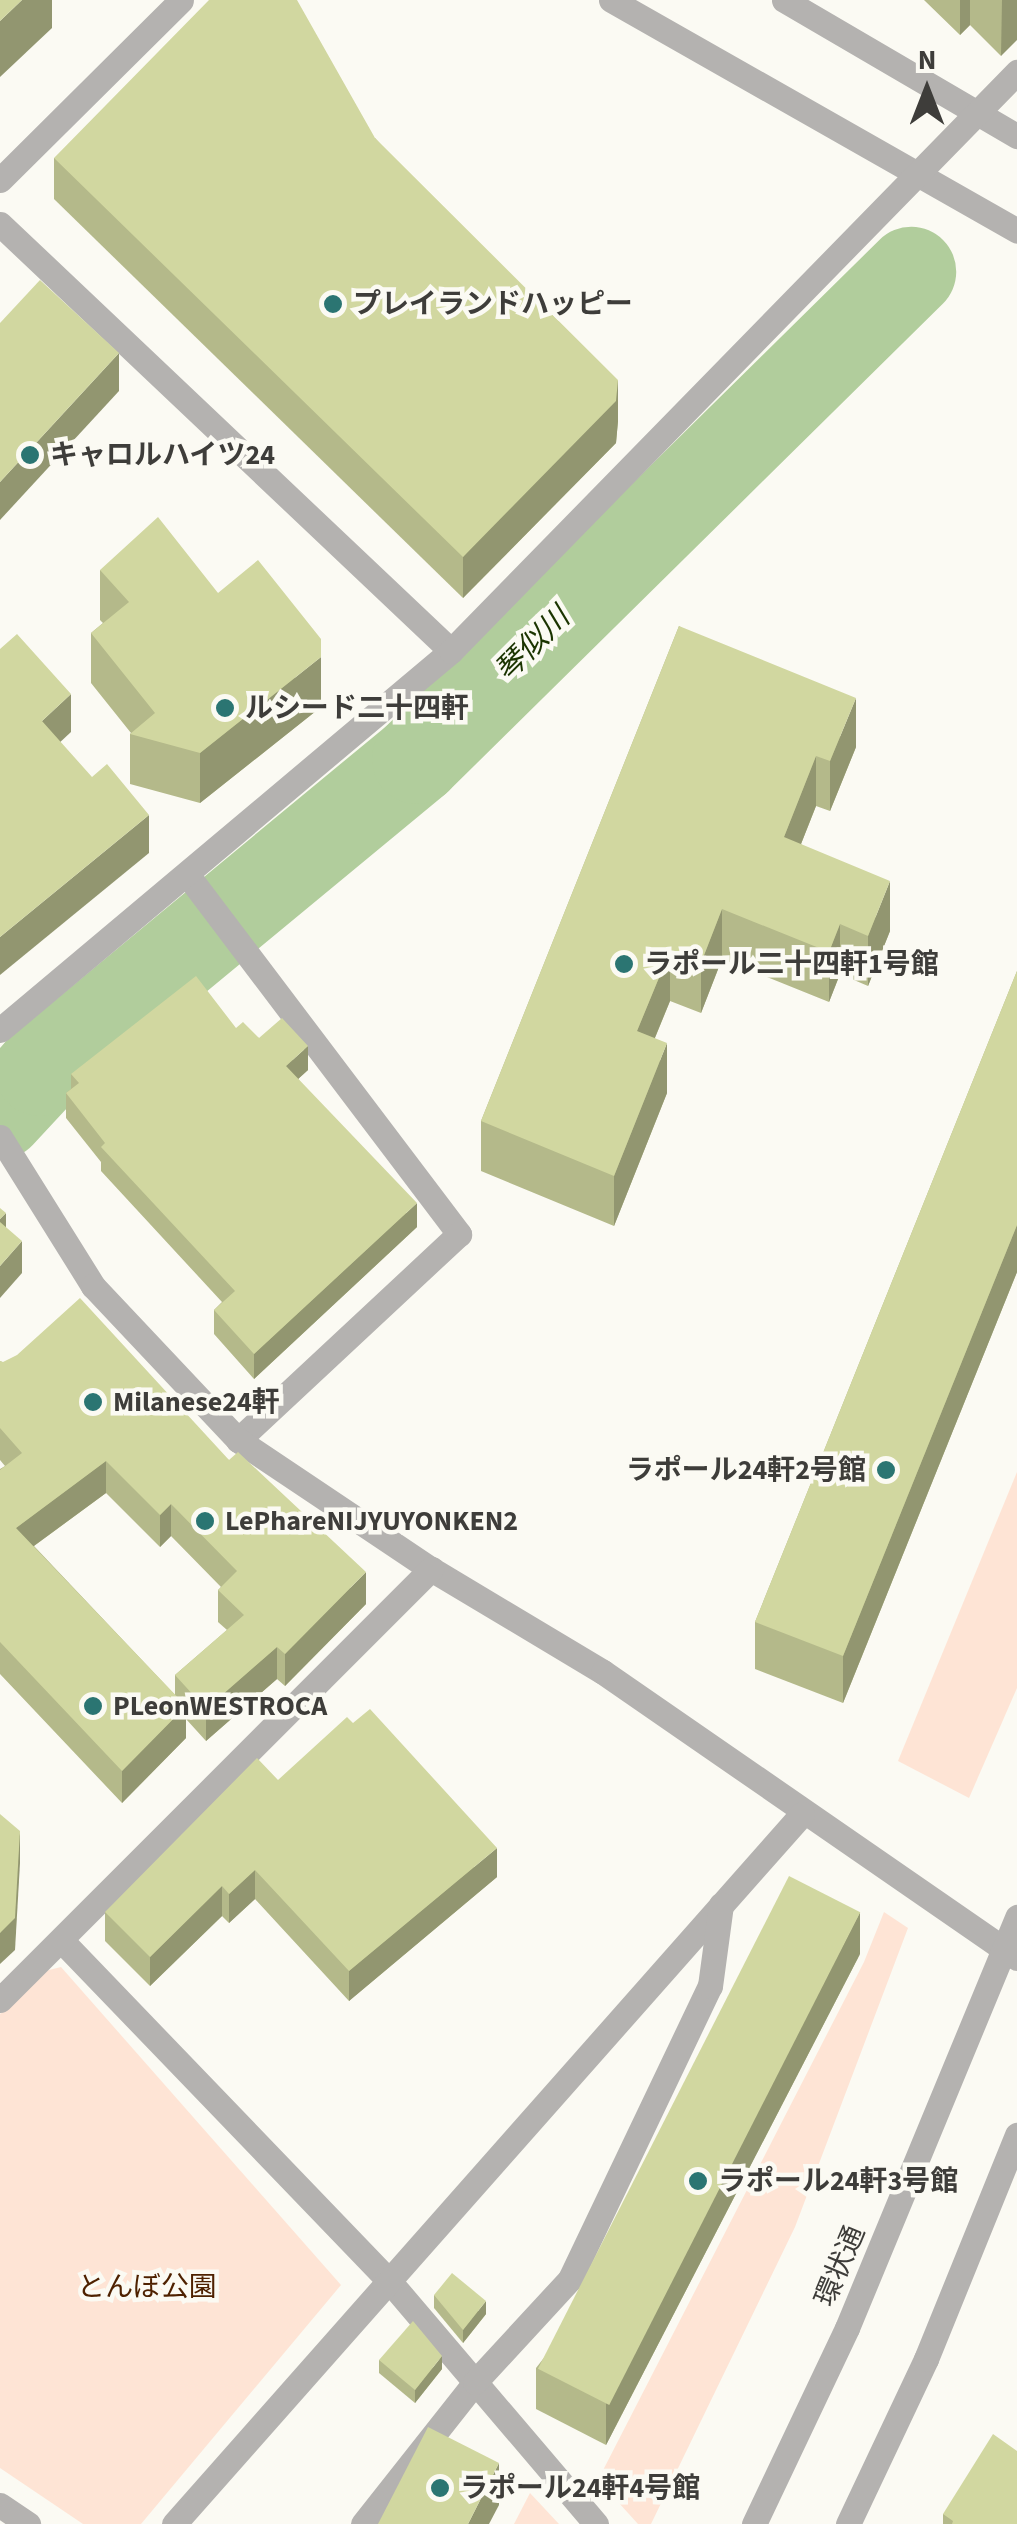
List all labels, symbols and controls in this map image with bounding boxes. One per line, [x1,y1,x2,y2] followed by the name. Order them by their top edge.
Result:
[877,40,977,140] north arrow
[918,40,936,80] text: N
[353,287,633,321] place label: プレイランドハッピー
[322,293,344,315] marker: プレイランドハッピー
[50,438,276,472] place label: キャロルハイツ24
[19,444,41,466] marker: キャロルハイツ24
[488,600,578,690] water label: 琴似川
[245,691,469,725] place label: ルシード二十四軒
[214,697,236,719] marker: ルシード二十四軒
[644,947,939,981] place label: ラポール二十四軒1号館
[613,953,635,975] marker: ラポール二十四軒1号館
[113,1385,280,1419] place label: Milanese24軒
[82,1391,104,1413] marker: Milanese24軒
[626,1453,866,1487] place label: ラポール24軒2号館
[875,1459,897,1481] marker: ラポール24軒2号館
[225,1504,518,1538] place label: LePhareNIJYUYONKEN2
[194,1510,216,1532] marker: LePhareNIJYUYONKEN2
[113,1689,327,1723] place label: PLeonWESTROCA
[82,1695,104,1717] marker: PLeonWESTROCA
[718,2164,958,2198] place label: ラポール24軒3号館
[687,2170,709,2192] marker: ラポール24軒3号館
[808,2221,872,2311] street label: 環状通
[77,2270,217,2304] park label: とんぼ公園
[460,2471,700,2505] place label: ラポール24軒4号館
[429,2477,451,2499] marker: ラポール24軒4号館

